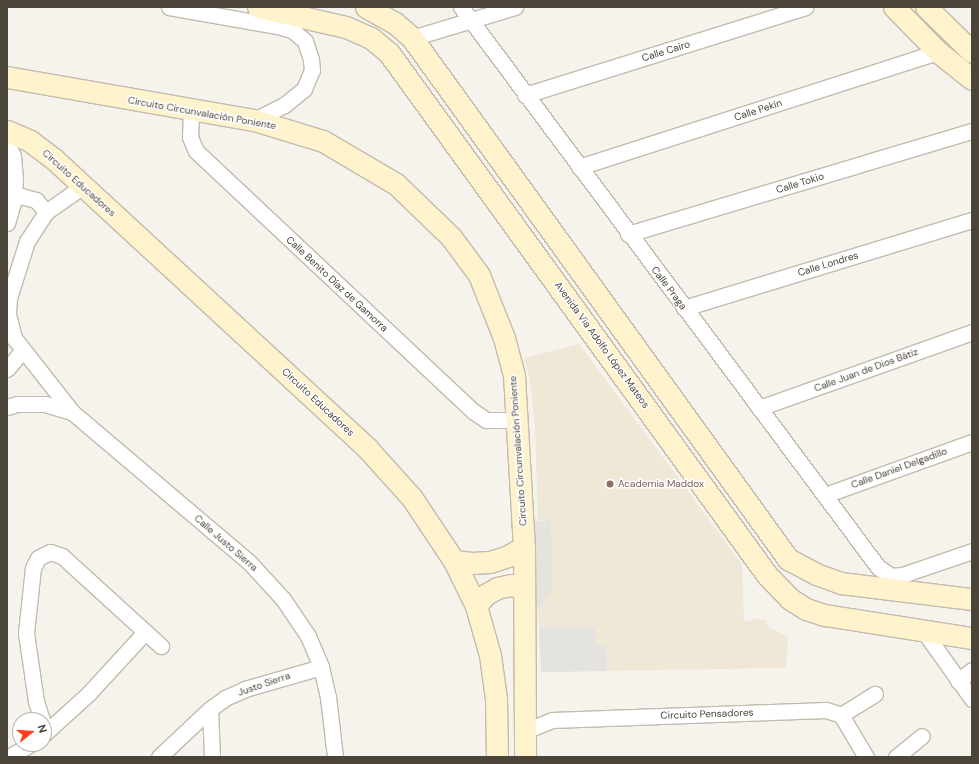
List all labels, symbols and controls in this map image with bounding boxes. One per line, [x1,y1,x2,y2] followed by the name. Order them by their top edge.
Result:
[640,38,692,64] street label: Calle Cairo
[127,94,277,132] street label: Circuito Circunvalación Poniente
[733,97,783,123] street label: Calle Pekín
[40,147,118,219] street label: Circuito Educadores
[775,170,825,196] street label: Calle Tokio
[284,234,390,334] street label: Calle Benito Díaz de Gamorra
[796,249,860,279] street label: Calle Londres
[649,264,689,312] street label: Calle Praga
[552,279,652,411] street label: Avenida Via Adolfo López Mateos
[812,346,920,394] street label: Calle Juan de Dios Bátiz
[279,365,357,439] street label: Circuito Educadores
[507,376,529,526] street label: Circuito Circunvalación Poniente
[849,445,949,491] street label: Calle Daniel Delgadillo
[618,478,704,490] place label: Academia Maddox
[605,479,615,489] marker: Academia Maddox
[192,512,260,574] street label: Calle Justo Sierra
[236,669,292,699] street label: Justo Sierra
[660,706,754,722] street label: Circuito Pensadores
[12,712,52,752] north arrow
[35,723,50,735] text: N

